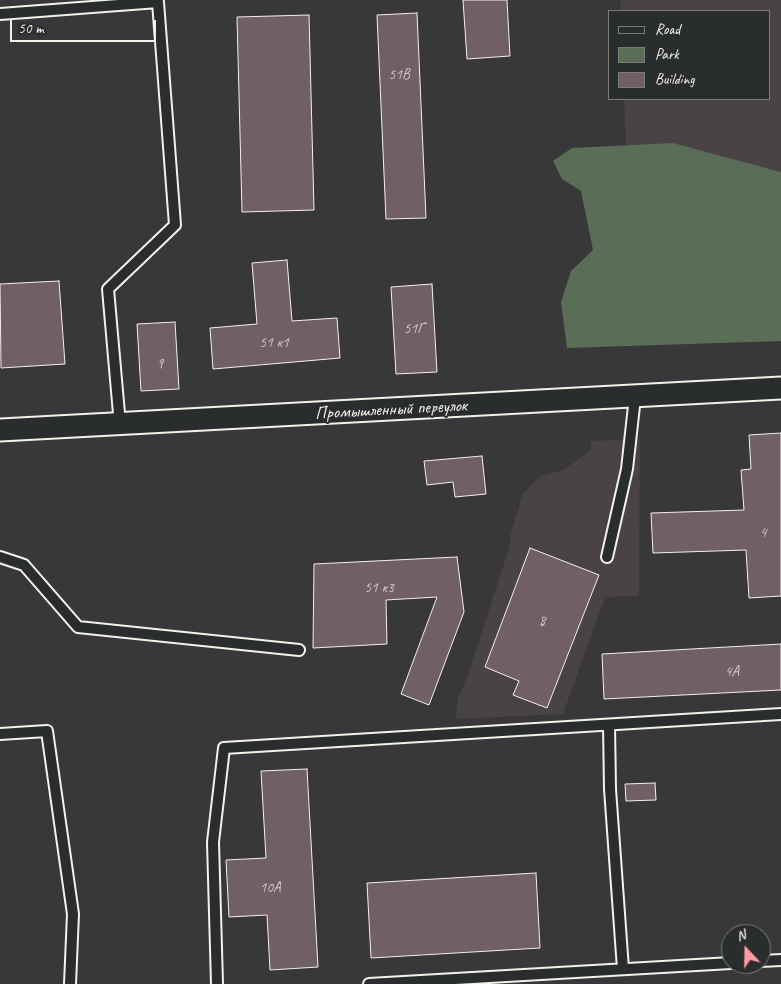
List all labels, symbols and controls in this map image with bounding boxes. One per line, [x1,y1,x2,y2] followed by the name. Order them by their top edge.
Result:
[12,10,159,42] scale bar
[608,10,771,100] legend
[18,19,44,38] text: 50 m
[655,20,680,39] text: Road
[655,45,679,64] text: Park
[388,66,410,84] house number: 51В
[655,70,694,89] text: Building
[404,320,424,338] house number: 51Г
[259,334,289,352] house number: 51 к1
[157,355,163,373] house number: 9
[315,395,467,425] street label: Промышленный переулок
[760,524,766,542] house number: 4
[364,579,394,597] house number: 51 к3
[539,612,545,630] house number: 8
[725,663,739,681] house number: 4А
[259,879,281,897] house number: 10А
[721,924,771,974] north arrow
[734,926,748,945] text: N

